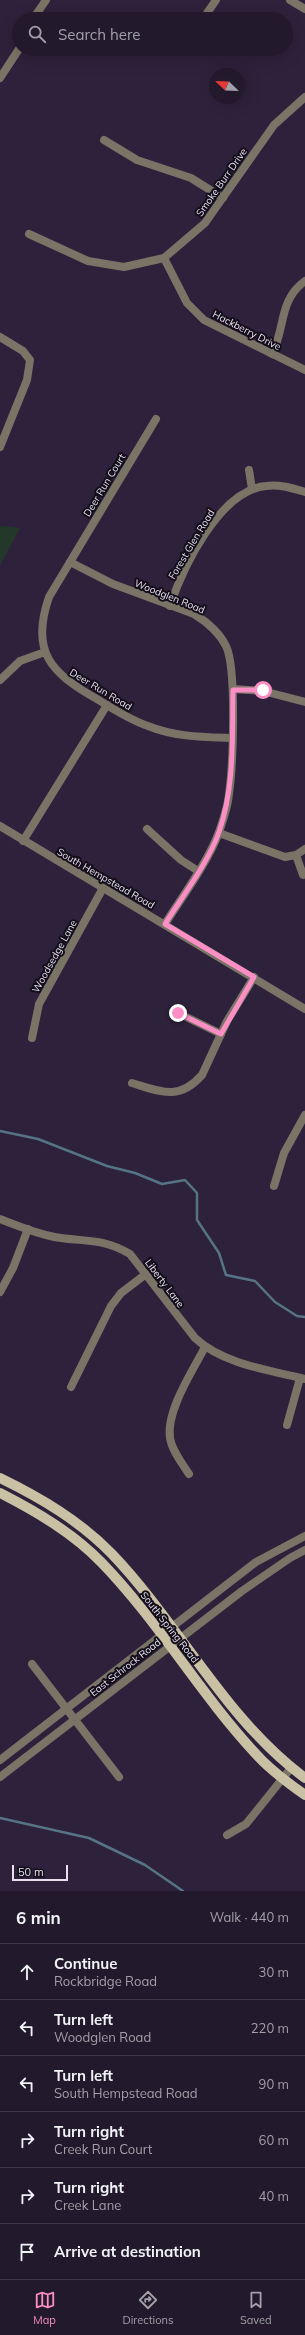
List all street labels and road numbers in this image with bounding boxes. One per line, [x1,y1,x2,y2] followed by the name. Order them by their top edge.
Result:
[193,146,250,219] street label: Smoke Burr Drive
[210,308,283,353] street label: Hackberry Drive
[81,451,129,519] street label: Deer Run Court
[165,507,217,582] street label: Forest Glen Road
[133,576,207,616] street label: Woodglen Road
[67,666,134,713] street label: Deer Run Road
[55,845,157,912] street label: South Hempstead Road
[29,918,80,995] street label: Woodsedge Lane
[142,1256,187,1310] street label: Liberty Lane
[138,1589,201,1666] street label: South Spring Road
[87,1636,163,1699] street label: East Schrock Road

